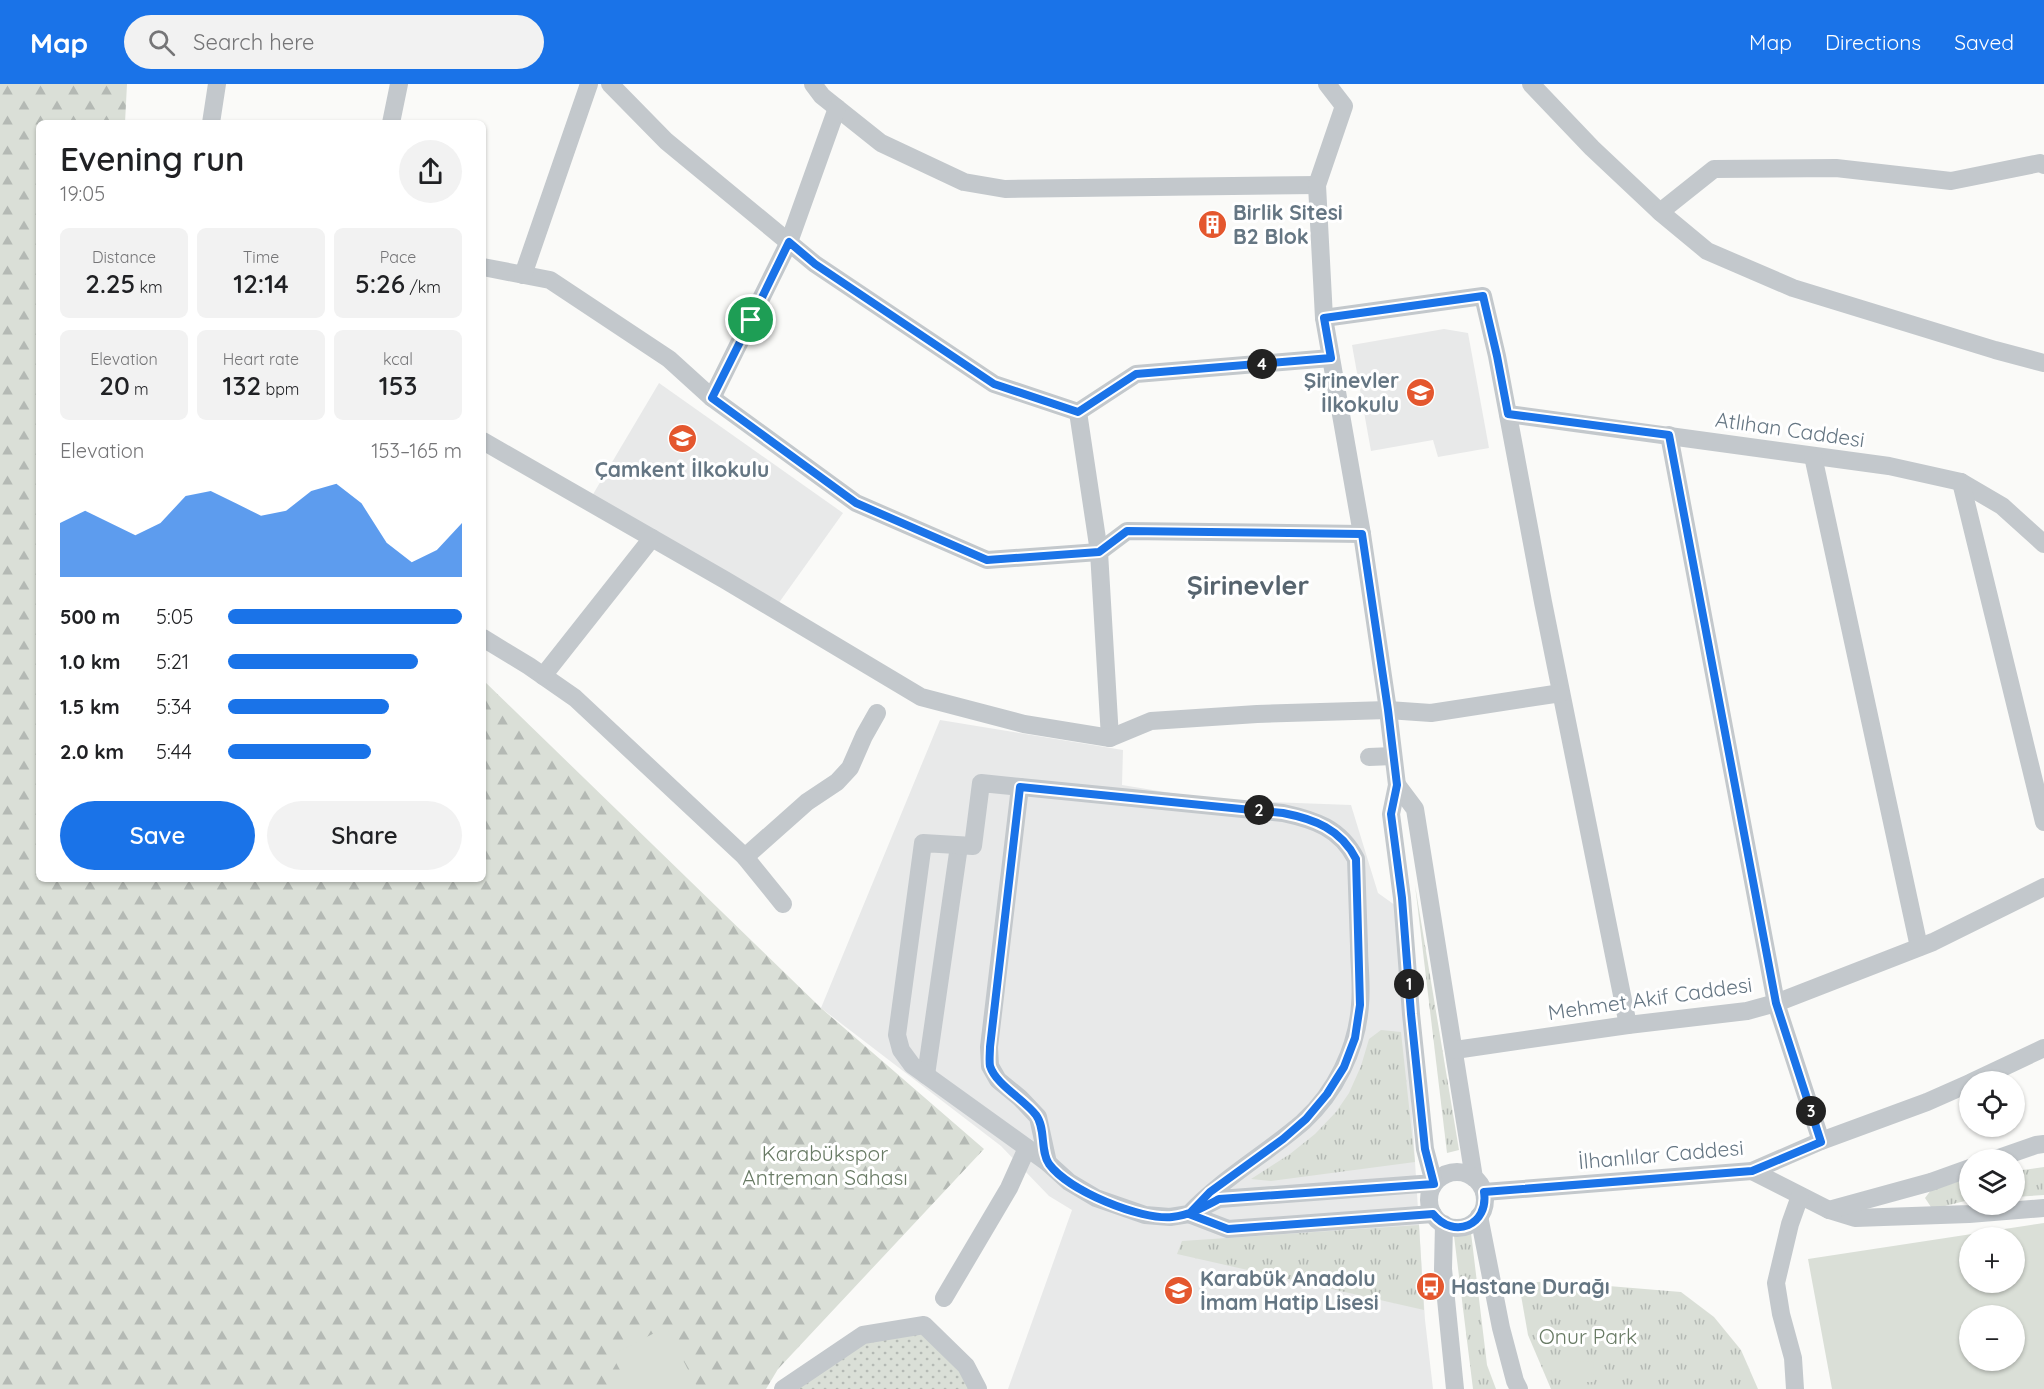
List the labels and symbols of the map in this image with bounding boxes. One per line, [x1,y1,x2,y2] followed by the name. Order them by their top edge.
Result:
[1233,199,1343,249] place label: Birlik Sitesi B2 Blok
[1196,209,1228,241] building icon: Birlik Sitesi B2 Blok
[725,294,776,345] pin
[1247,349,1277,379] pin: 4
[1304,367,1399,417] place label: Şirinevler İlkokulu
[1404,377,1436,409] school or university icon: Şirinevler İlkokulu
[1714,406,1866,452] street label: Atlıhan Caddesi
[666,423,698,455] school or university icon: Çamkent İlkokulu
[595,456,769,482] place label: Çamkent İlkokulu
[1187,568,1309,602] district label: Şirinevler
[1244,795,1274,825] pin: 2
[1394,969,1424,999] pin: 1
[1546,971,1754,1025] street label: Mehmet Akif Caddesi
[1796,1096,1826,1126] pin: 3
[1577,1134,1745,1174] street label: İlhanlılar Caddesi
[742,1140,908,1190] park label: Karabükspor Antreman Sahası
[1200,1265,1379,1315] place label: Karabük Anadolu İmam Hatip Lisesi
[1414,1271,1446,1303] bus stop icon: Hastane Durağı
[1451,1273,1610,1299] place label: Hastane Durağı
[1163,1275,1195,1307] school or university icon: Karabük Anadolu İmam Hatip Lisesi
[1539,1323,1637,1349] park label: Onur Park

